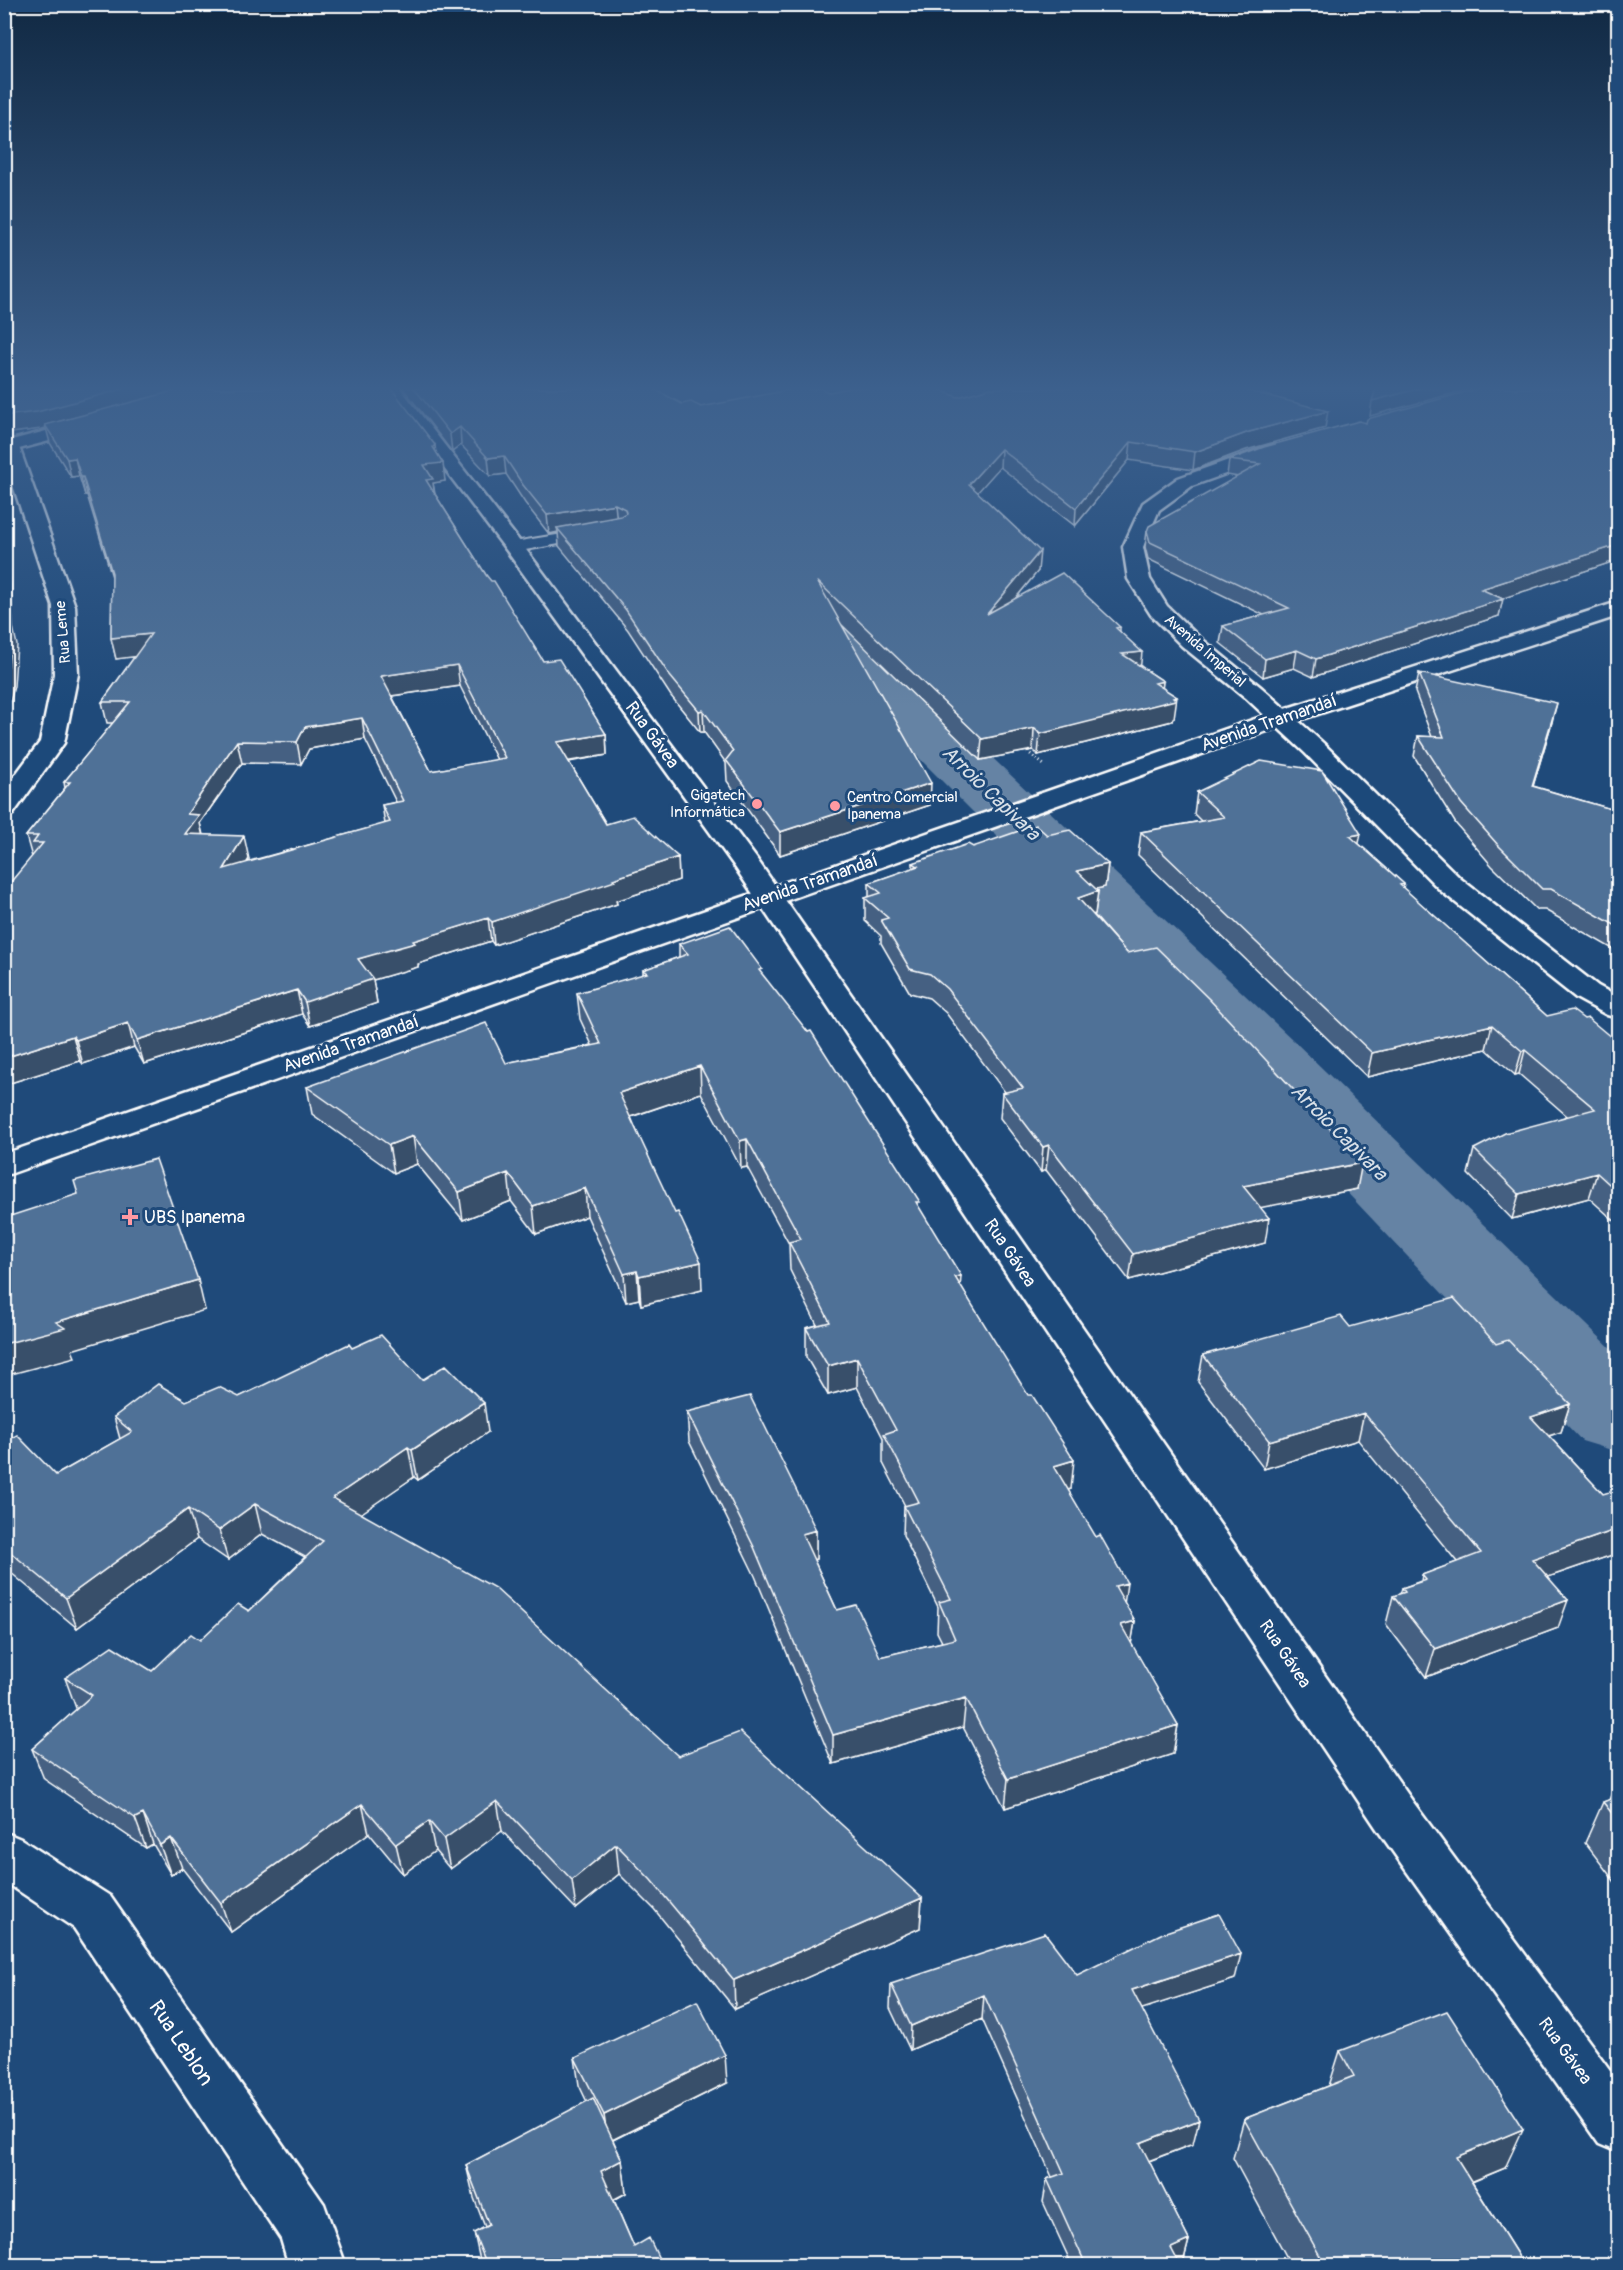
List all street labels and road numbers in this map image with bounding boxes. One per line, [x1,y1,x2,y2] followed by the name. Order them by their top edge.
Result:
[51,599,75,664] street label: Rua Leme
[1160,610,1250,692] street label: Avenida Imperial
[1198,689,1340,757] street label: Avenida Tramandaí
[620,697,684,773] street label: Rua Gávea
[739,849,881,917] street label: Avenida Tramandaí
[280,1010,422,1078] street label: Avenida Tramandaí
[979,1214,1041,1292] street label: Rua Gávea
[1254,1615,1316,1693] street label: Rua Gávea
[143,1995,219,2091] street label: Rua Leblon
[1533,2013,1597,2089] street label: Rua Gávea

